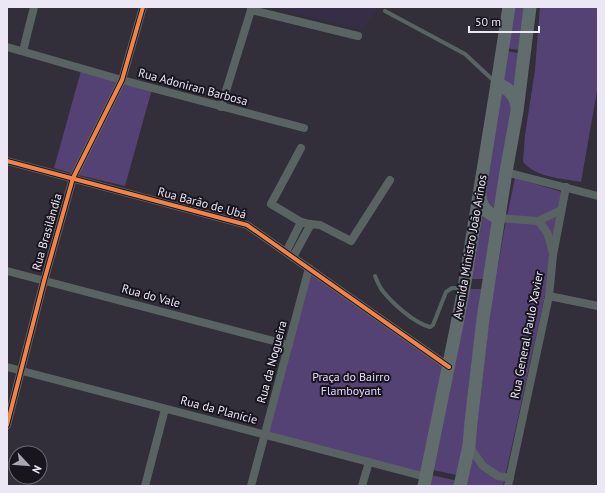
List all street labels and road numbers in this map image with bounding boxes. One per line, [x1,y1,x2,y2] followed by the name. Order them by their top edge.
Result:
[137,65,250,108] street label: Rua Adoniran Barbosa
[449,173,490,320] street label: Avenida Ministro João Arinos
[156,183,248,222] street label: Rua Barão de Ubá
[28,191,65,272] street label: Rua Brasilândia
[507,270,546,400] street label: Rua General Paulo Xavier
[120,280,182,311] street label: Rua do Vale
[253,319,290,405] street label: Rua da Nogueira
[179,392,259,427] street label: Rua da Planície

